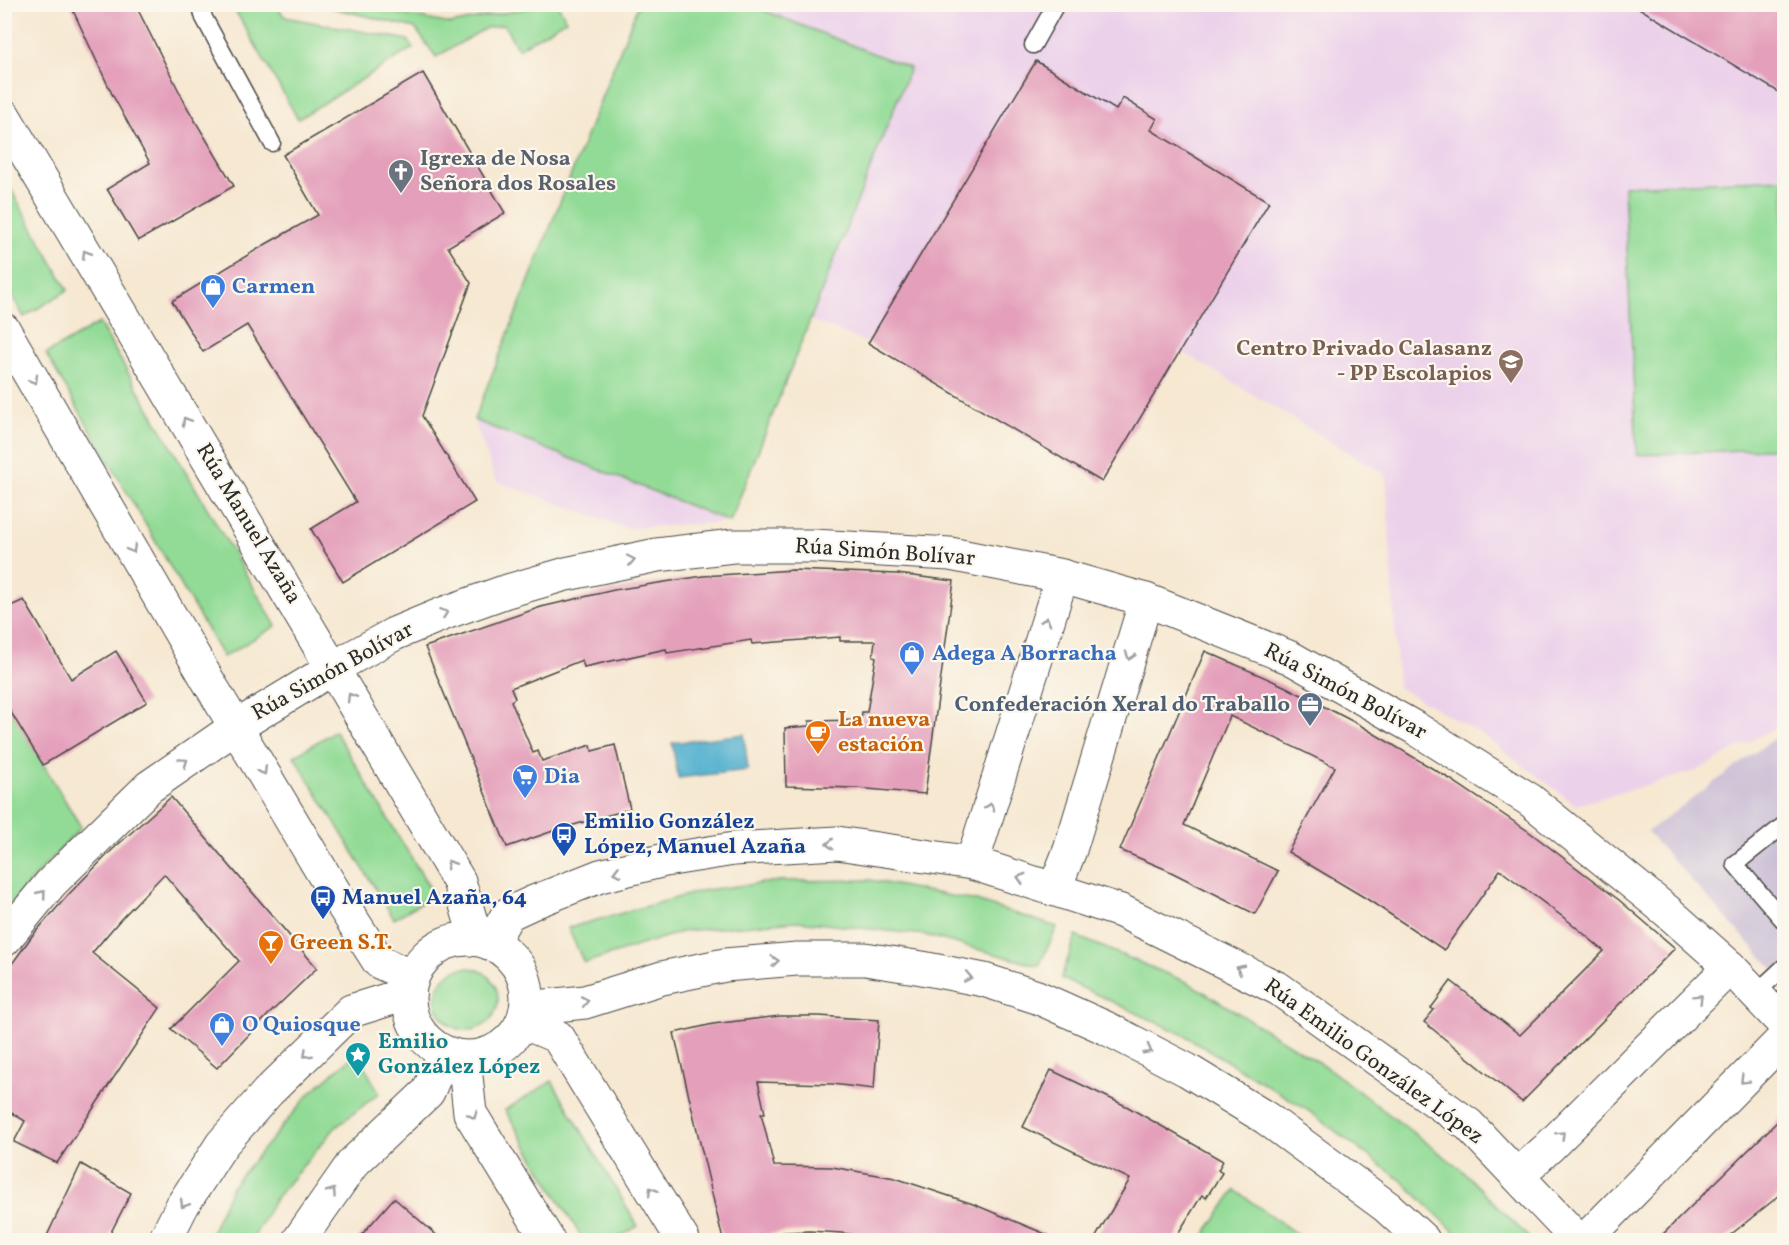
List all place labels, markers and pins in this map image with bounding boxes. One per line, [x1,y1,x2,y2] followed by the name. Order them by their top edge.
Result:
[420,144,616,200] place label: Igrexa de Nosa Señora dos Rosales
[386,157,416,195] church icon: Igrexa de Nosa Señora dos Rosales
[198,272,228,310] shop icon: Carmen
[232,272,315,303] place label: Carmen
[1236,334,1492,390] place label: Centro Privado Calasanz - PP Escolapios
[1496,347,1526,385] school or university icon: Centro Privado Calasanz - PP Escolapios
[897,639,927,677] shop icon: Adega A Borracha
[932,639,1117,670] place label: Adega A Borracha
[955,690,1290,721] place label: Confederación Xeral do Traballo
[1295,690,1325,728] office icon: Confederación Xeral do Traballo
[838,705,930,761] place label: La nueva estación
[803,718,833,756] cafe icon: La nueva estación
[510,762,540,800] supermarket icon: Dia
[544,762,580,793] place label: Dia
[584,807,806,863] place label: Emilio González López, Manuel Azaña
[549,820,579,858] bus stop icon: Emilio González López, Manuel Azaña
[308,883,338,921] bus stop icon: Manuel Azaña, 64
[342,883,527,914] place label: Manuel Azaña, 64
[256,928,286,966] bar icon: Green S.T.
[290,928,393,959] place label: Green S.T.
[207,1010,237,1048] shop icon: O Quiosque
[242,1010,361,1041] place label: O Quiosque
[378,1027,540,1083] place label: Emilio González López
[343,1040,373,1078] place icon: Emilio González López

